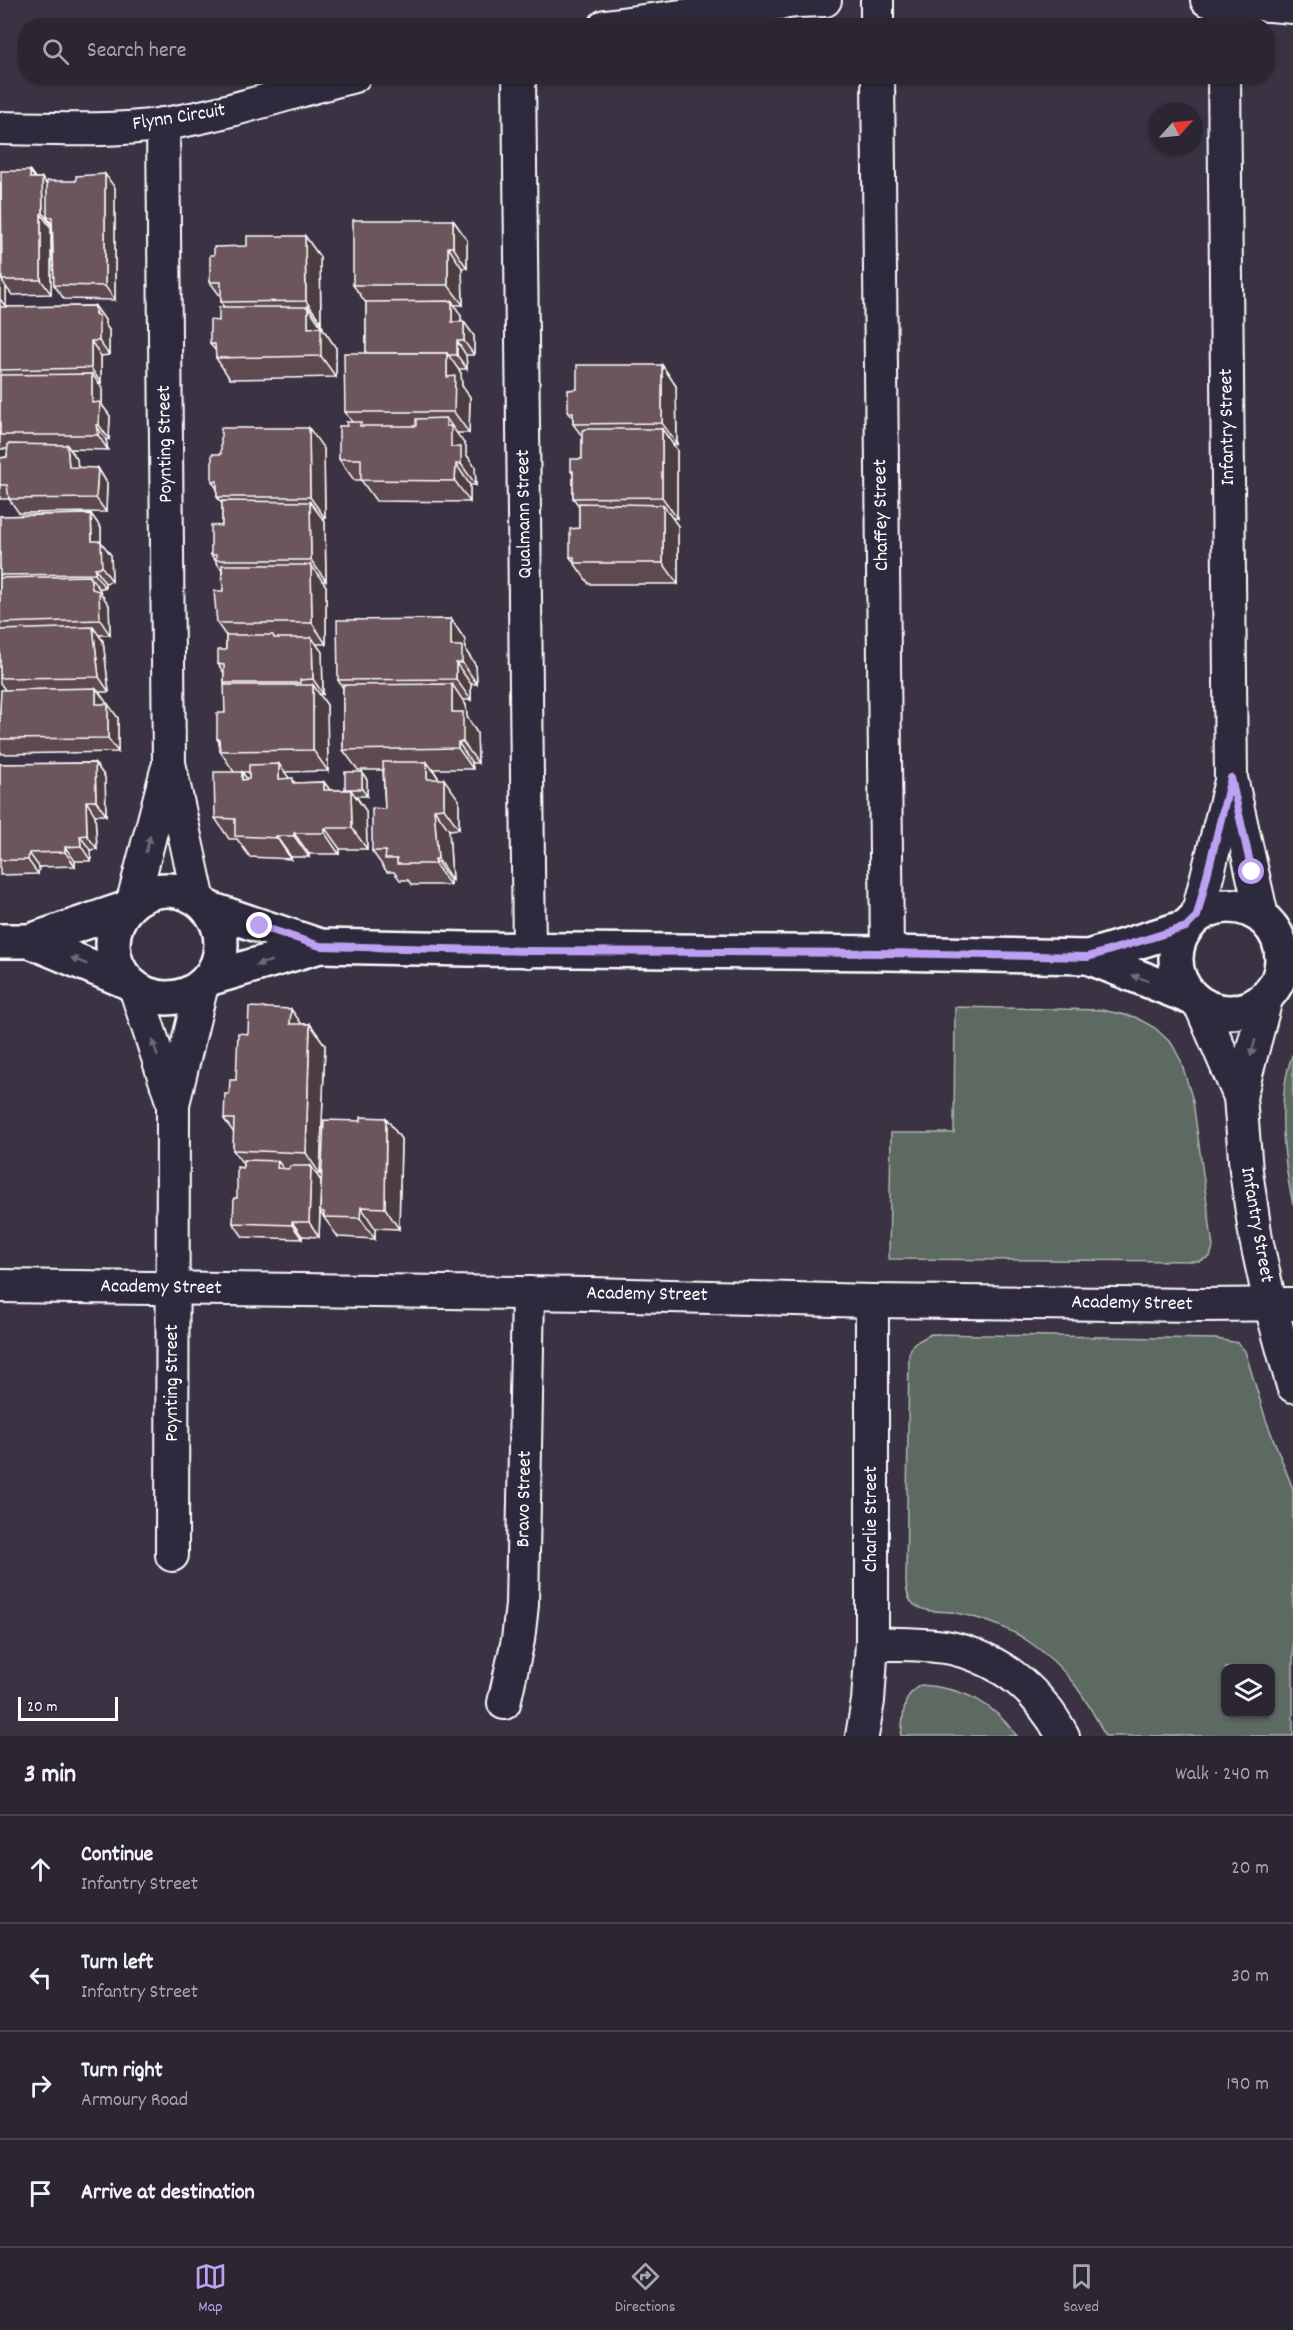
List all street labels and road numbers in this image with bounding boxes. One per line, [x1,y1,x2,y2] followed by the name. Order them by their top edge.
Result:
[131,97,227,139] street label: Flynn Circuit
[1213,368,1243,486] street label: Infantry Street
[151,385,181,503] street label: Poynting Street
[510,449,540,579] street label: Qualmann Street
[867,459,897,571] street label: Chaffey Street
[1232,1165,1280,1285] street label: Infantry Street
[100,1273,222,1303] street label: Academy Street
[586,1280,708,1310] street label: Academy Street
[1071,1289,1193,1319] street label: Academy Street
[159,1324,187,1442] street label: Poynting Street
[510,1450,540,1548] street label: Bravo Street
[858,1466,886,1572] street label: Charlie Street

